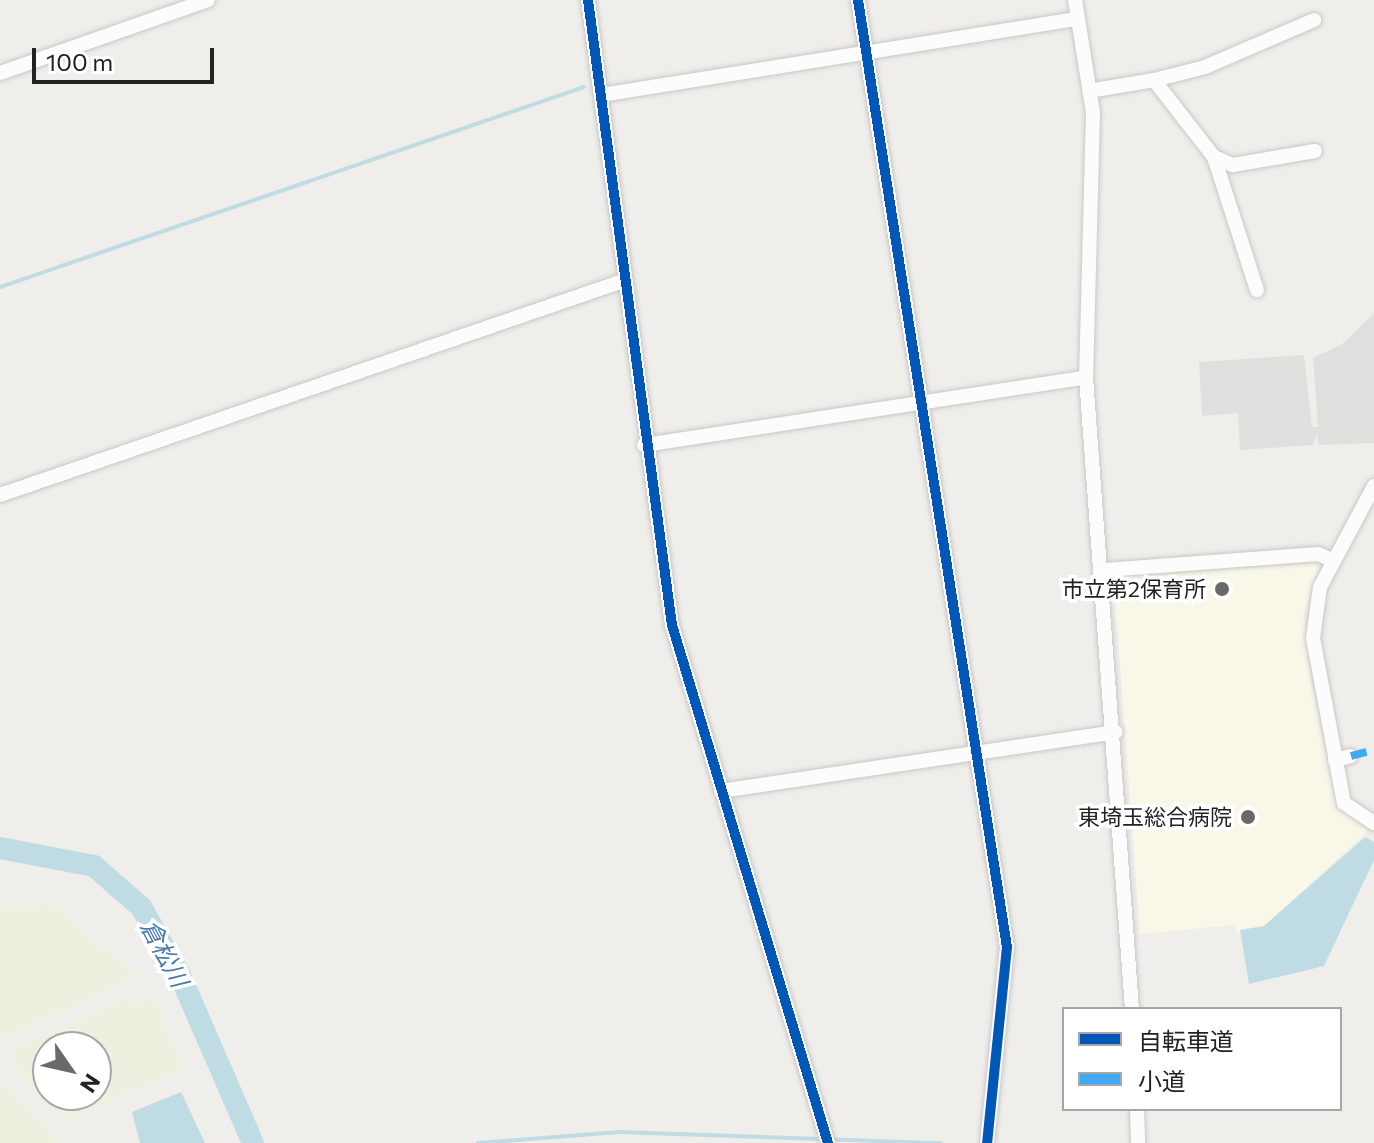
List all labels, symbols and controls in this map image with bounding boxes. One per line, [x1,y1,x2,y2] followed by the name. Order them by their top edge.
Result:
[36,32,218,82] scale bar
[46,47,113,76] text: 100 m
[1062,576,1206,602] place label: 市立第2保育所
[1213,580,1231,598] marker: 市立第2保育所
[1078,804,1232,830] place label: 東埼玉総合病院
[1239,808,1257,826] marker: 東埼玉総合病院
[135,914,195,992] water label: 倉松川
[1062,1007,1342,1111] legend
[1138,1026,1234,1055] text: 自転車道
[32,1031,112,1111] north arrow
[1138,1066,1186,1095] text: 小道
[75,1069,106,1098] text: N

